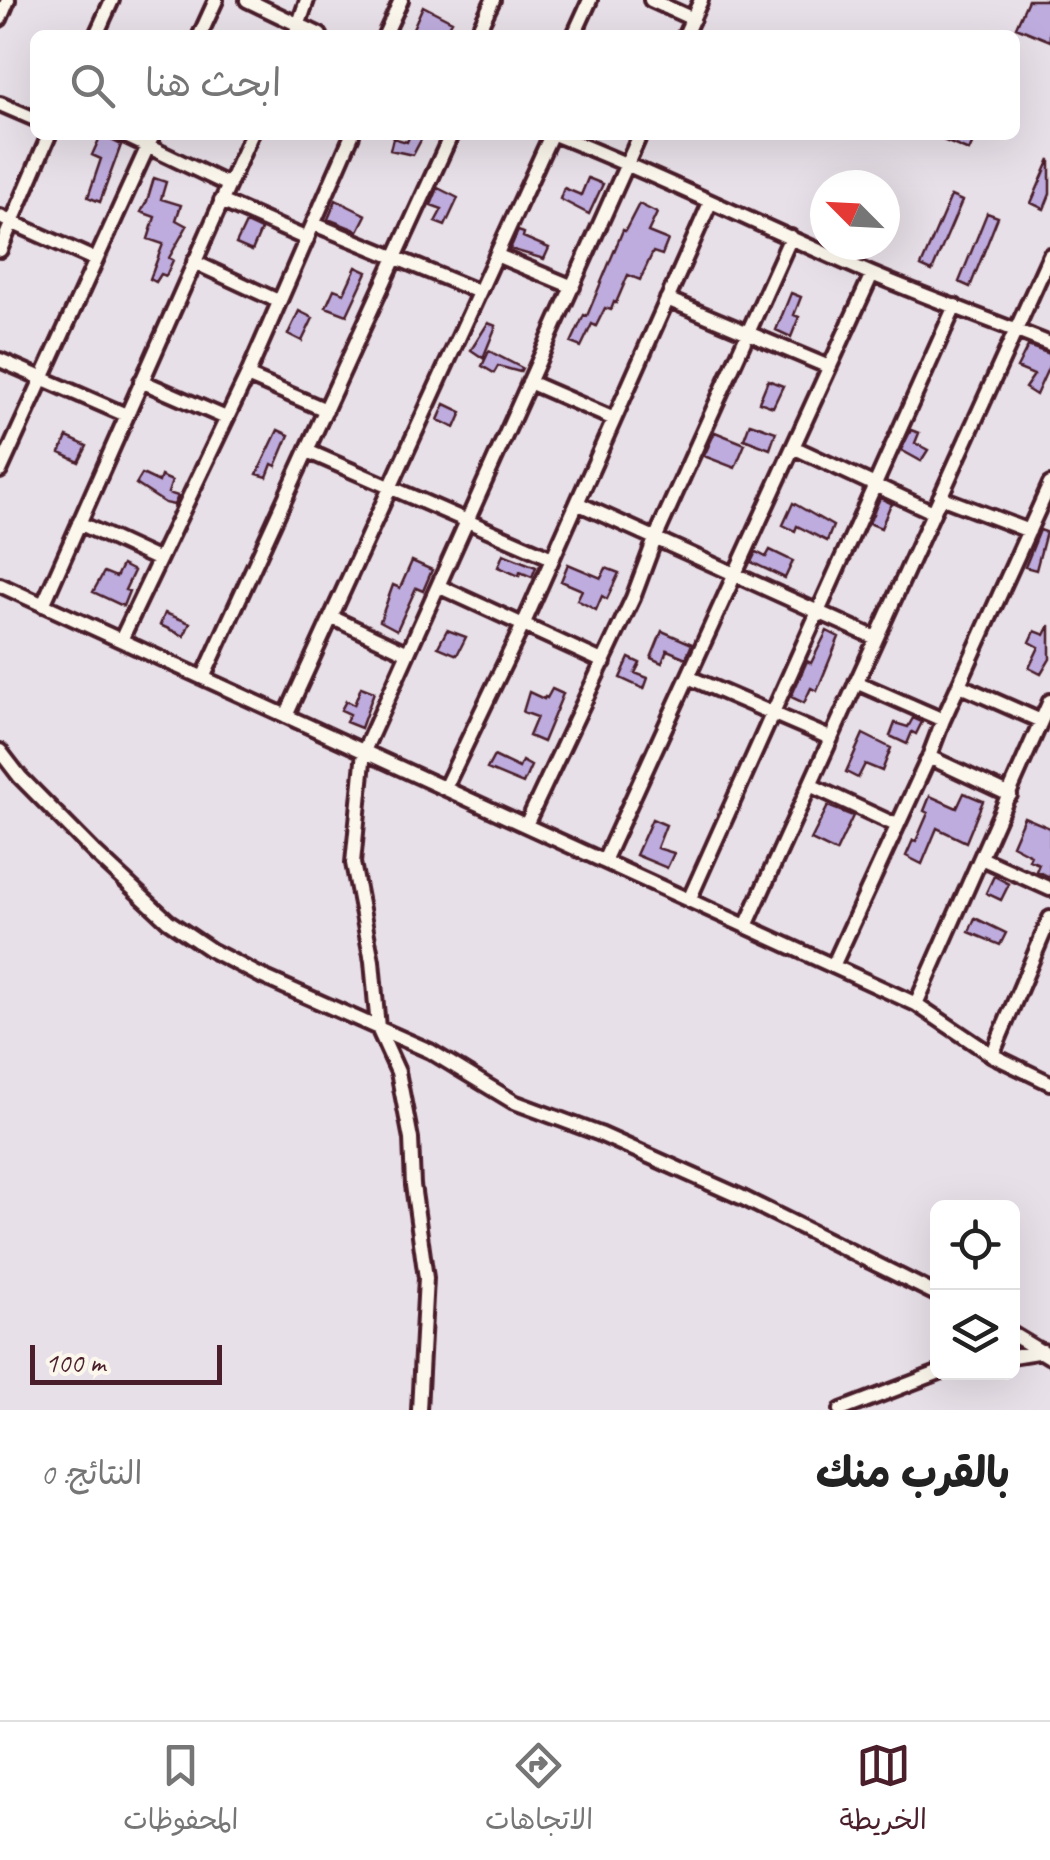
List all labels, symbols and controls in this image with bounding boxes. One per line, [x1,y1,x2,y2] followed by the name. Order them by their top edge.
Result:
[30,30,1020,140] search box
[65,58,120,113] icon: search
[145,60,281,107] text: ابحث هنا
[810,170,900,260] north arrow
[930,1200,1020,1380] map controls
[930,1200,1020,1290] button: locate
[930,1290,1020,1380] button: layers
[30,1340,222,1384] scale bar
[45,1345,105,1380] text: 100 m
[816,1447,1010,1500] text: بالقرب منك
[40,1453,142,1494] text: النتائج: 0
[123,1738,239,1844] tab: المحفوظات
[485,1738,593,1844] tab: الاتجاهات
[839,1738,927,1844] tab: الخريطة

